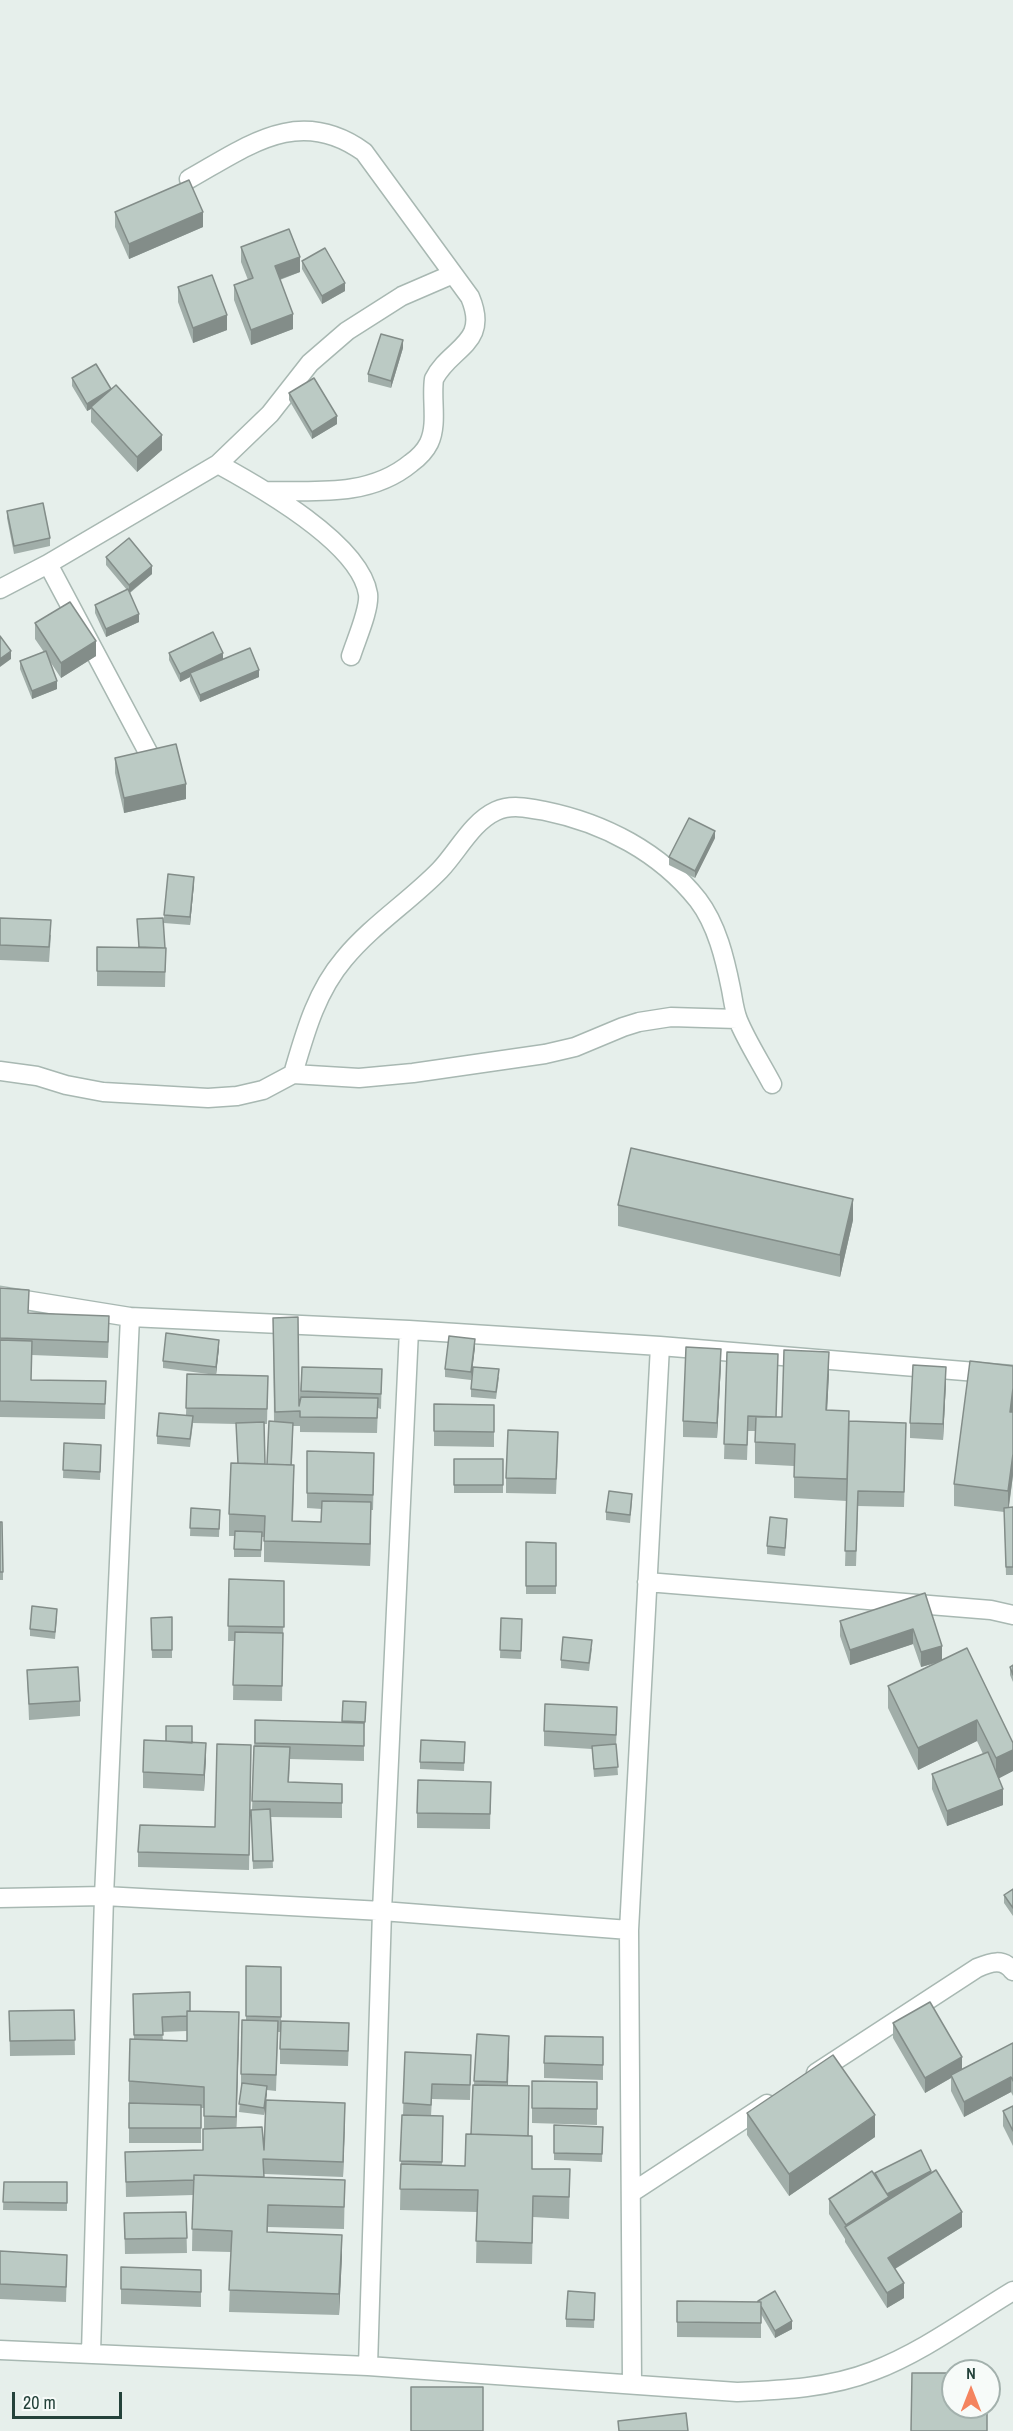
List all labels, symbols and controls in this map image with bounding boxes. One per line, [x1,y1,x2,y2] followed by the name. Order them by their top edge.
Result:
[941,2359,1001,2419] north arrow
[966,2362,976,2384] text: N
[15,2380,124,2418] scale bar
[23,2390,56,2415] text: 20 m

